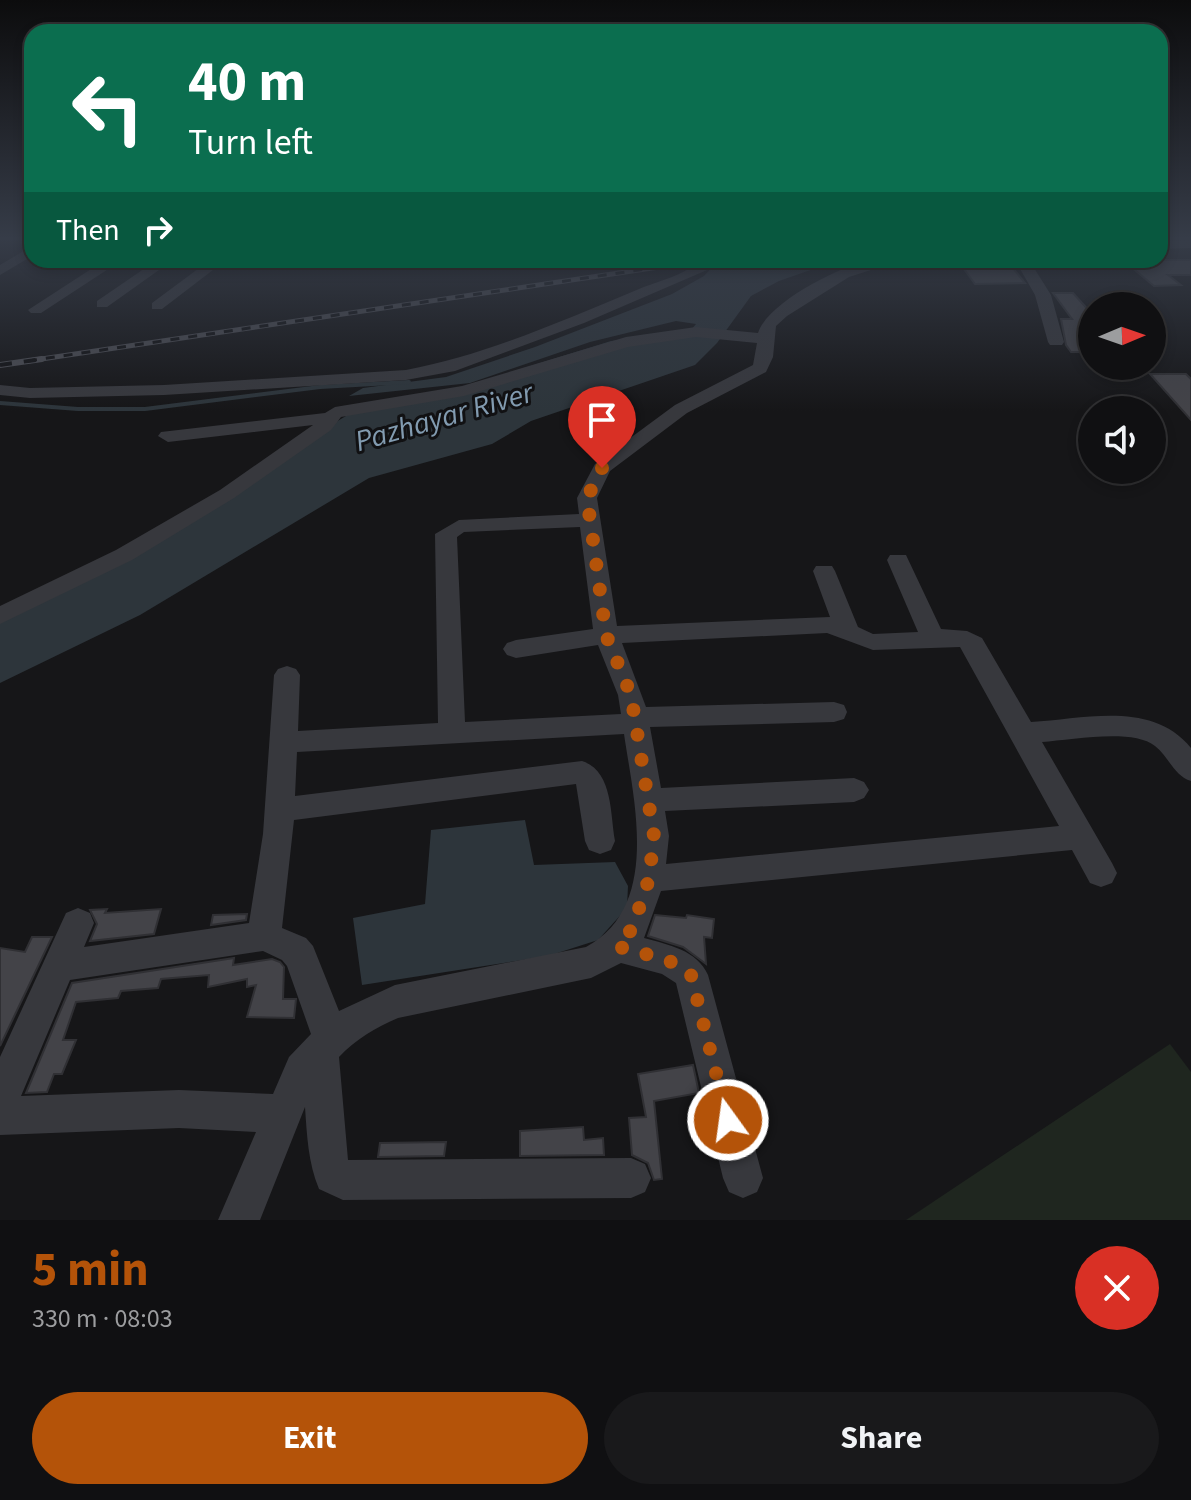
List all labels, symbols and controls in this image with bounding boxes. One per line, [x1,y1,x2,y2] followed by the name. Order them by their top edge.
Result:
[188,43,306,122] text: 40 m
[56,56,160,160] icon: left
[188,117,313,168] text: Turn left
[136,208,180,252] icon: right
[56,209,120,252] text: Then
[1078,292,1166,380] north arrow
[1078,292,1166,484] map controls
[350,371,540,463] water label: Pazhayar River
[568,386,636,468] pin
[1078,396,1166,484] button: sound
[580,398,624,442] icon: arrive
[686,1078,770,1162] position arrow
[32,1236,149,1304] text: 5 min
[1075,1246,1159,1330] button: close
[32,1300,173,1337] text: 330 m · 08:03
[32,1392,588,1484] button: Exit
[604,1392,1159,1484] button: Share

